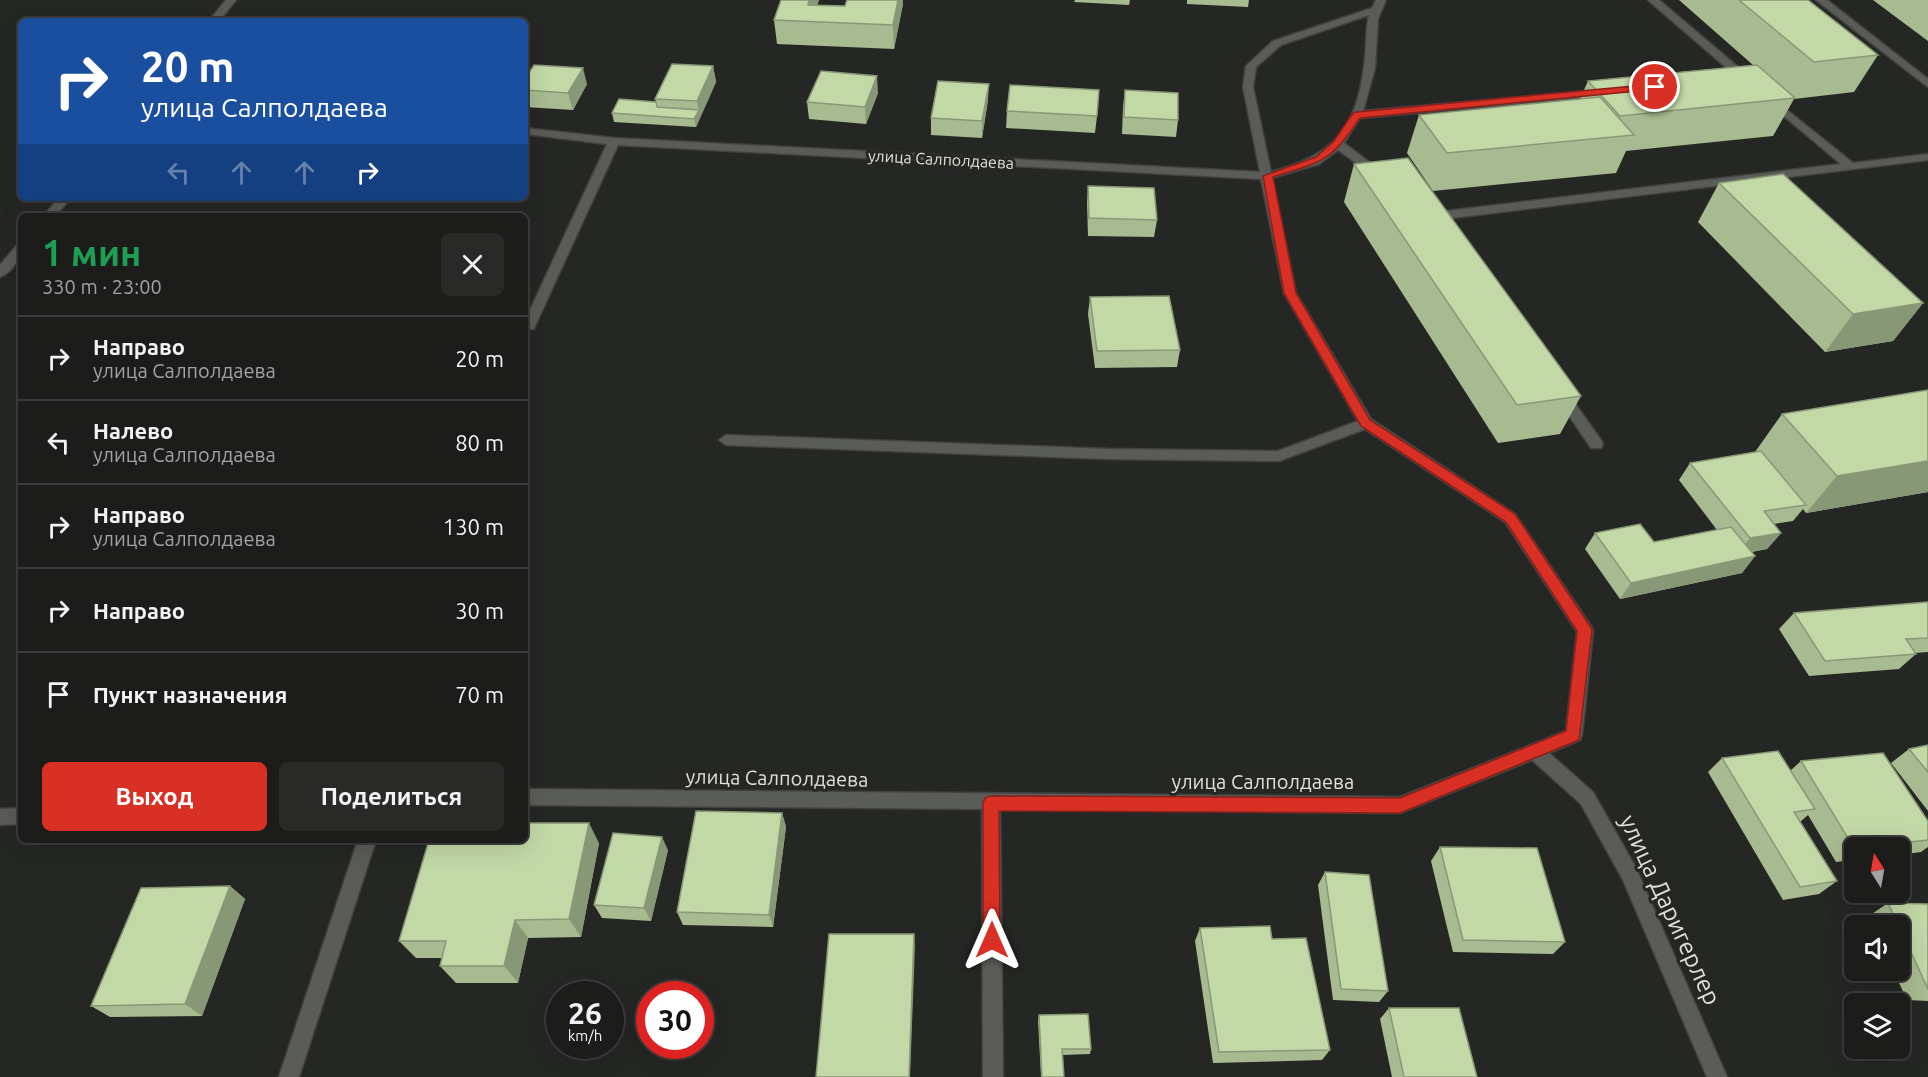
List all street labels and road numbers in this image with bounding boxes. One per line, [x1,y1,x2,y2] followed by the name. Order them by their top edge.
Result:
[867,146,1015,172] street label: улица Салполдаева
[685,764,869,791] street label: улица Салполдаева
[1172,770,1354,793] street label: улица Салполдаева
[1615,810,1726,1009] street label: улица Даригерлер

